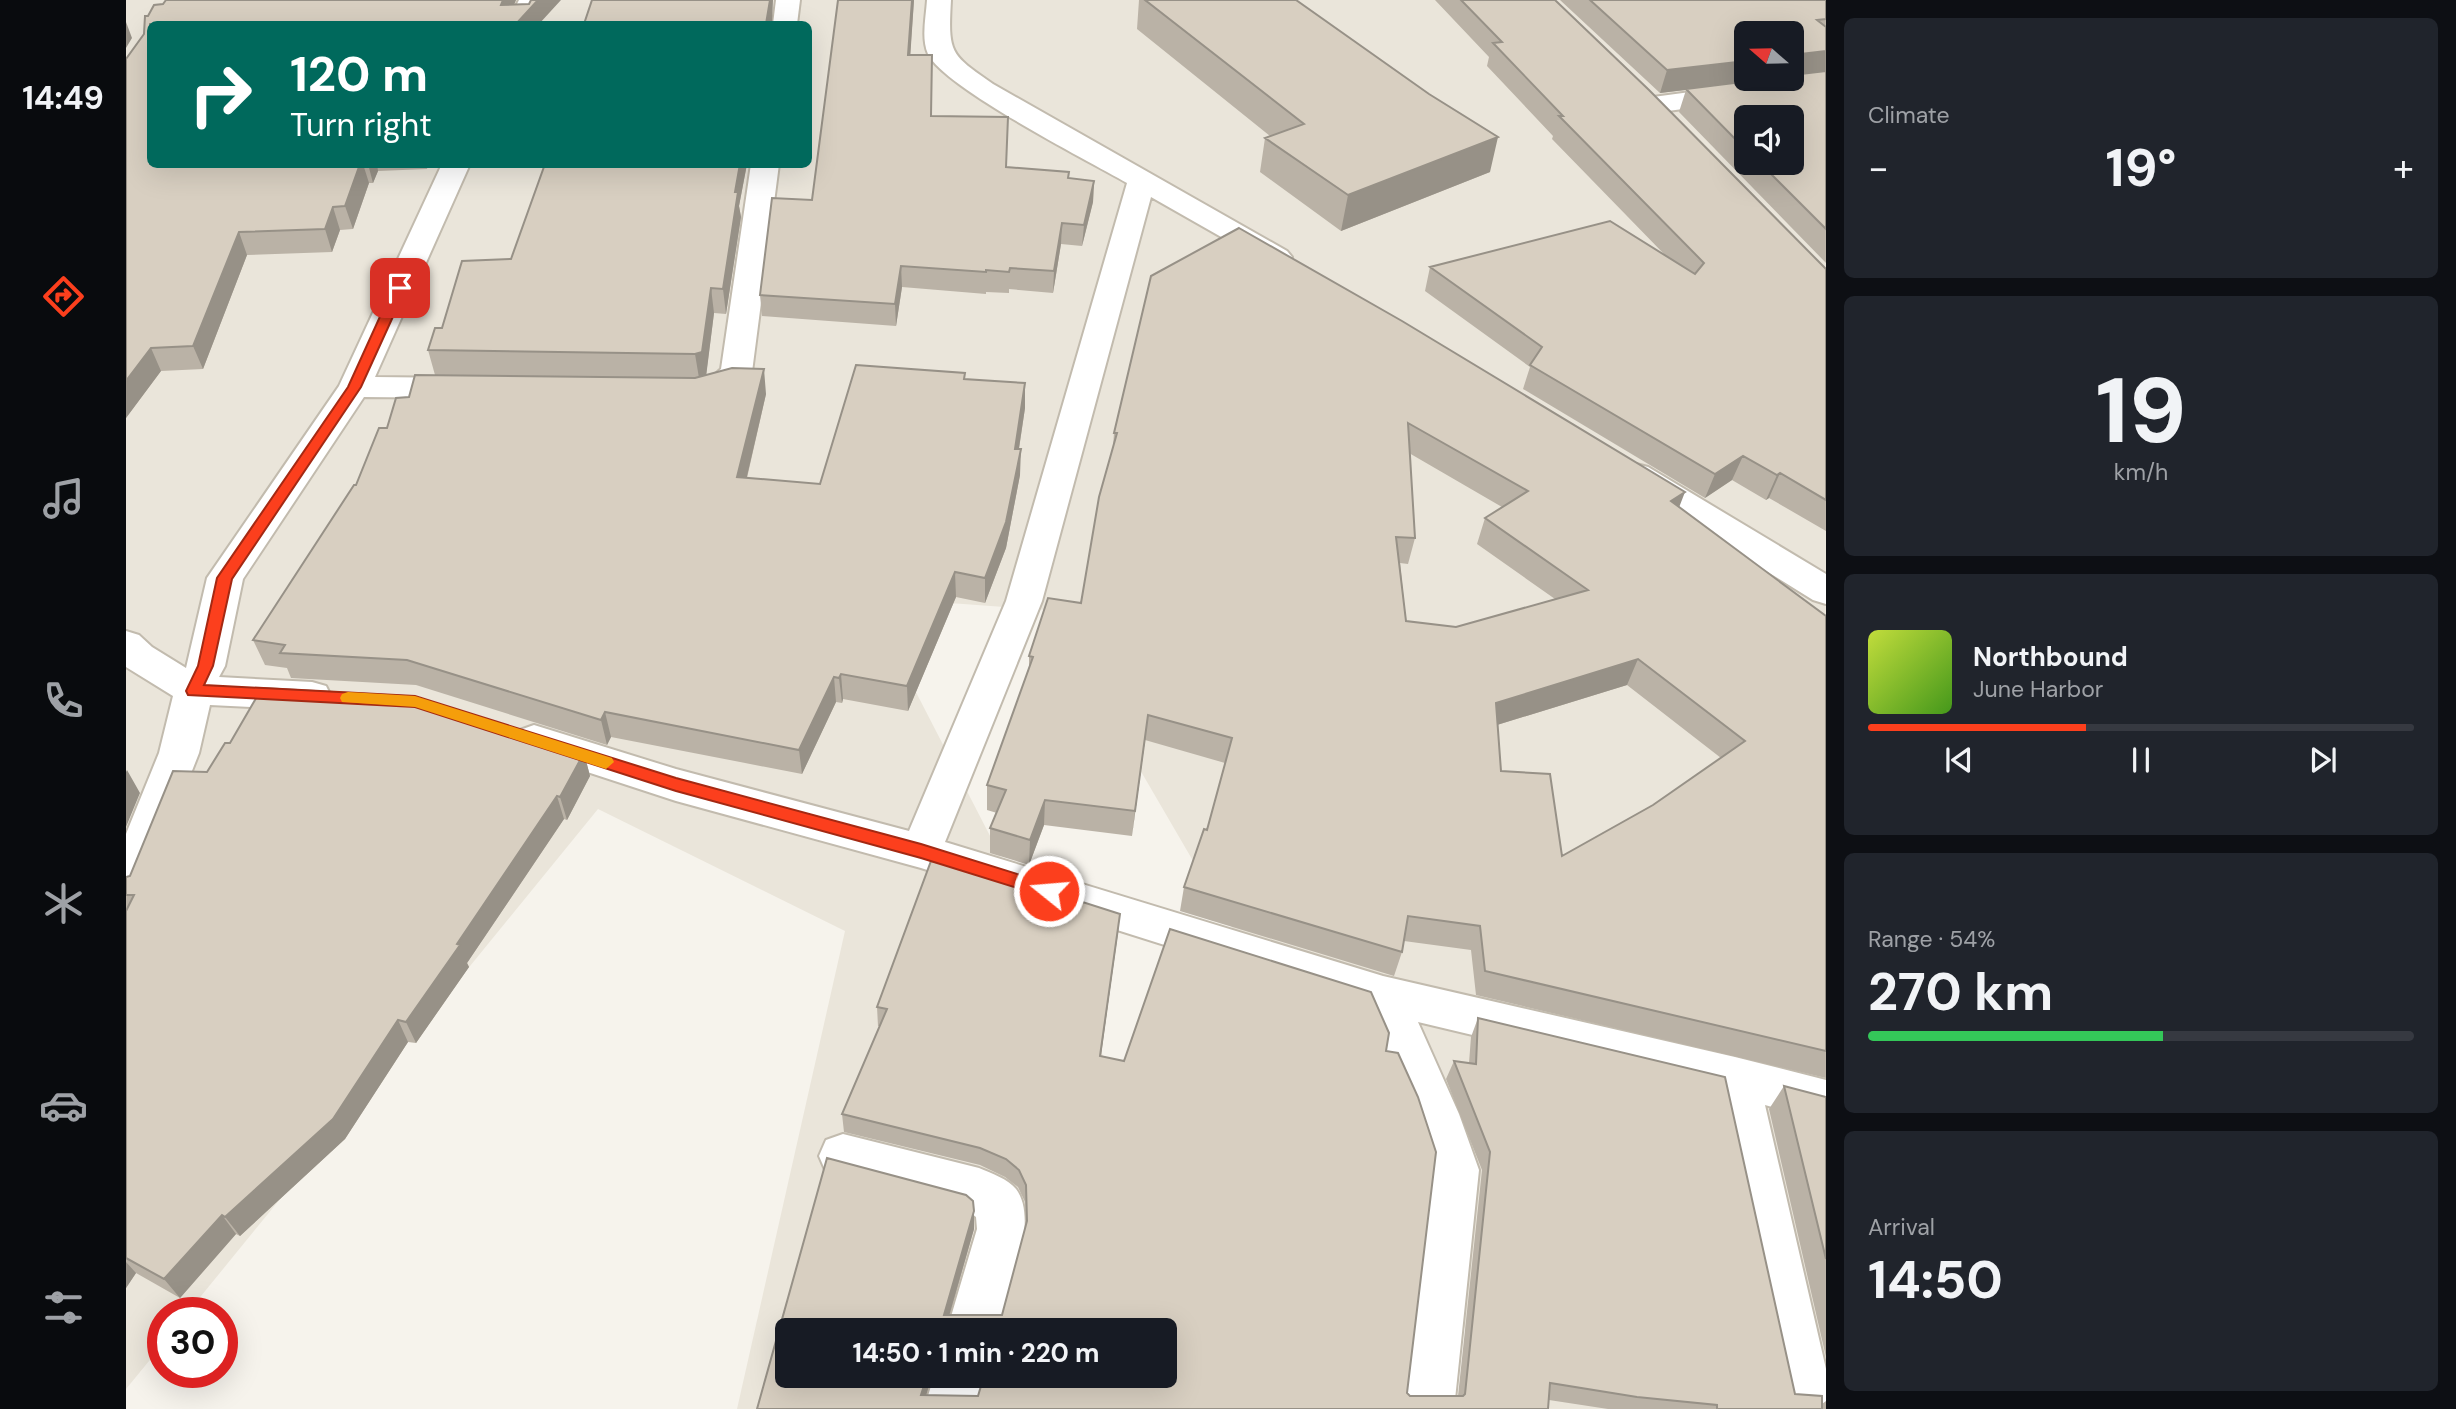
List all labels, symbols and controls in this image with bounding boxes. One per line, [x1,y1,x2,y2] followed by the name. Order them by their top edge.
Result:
[1734,21,1804,91] north arrow
[1734,21,1804,175] map controls
[290,42,428,106] text: 120 m
[175,49,266,140] icon: right
[22,77,104,119] text: 14:49
[1868,100,1950,130] text: Climate
[290,104,432,146] text: Turn right
[1734,105,1804,175] button: sound
[2106,134,2176,202] text: 19°
[1868,143,1889,193] text: −
[2393,143,2414,193] text: +
[370,258,430,318] pin
[381,269,419,307] icon: arrive
[39,272,88,321] icon: directions
[2096,352,2186,470] text: 19
[2114,457,2168,487] text: km/h
[39,474,88,523] icon: music
[1973,640,2128,674] text: Northbound
[1973,674,2103,704] text: June Harbor
[39,676,88,725] icon: phone
[1940,741,1978,779] icon: previous
[2122,741,2160,779] icon: pause
[2304,741,2342,779] icon: next
[1012,854,1086,928] position arrow
[39,879,88,928] icon: climate
[1868,924,1995,954] text: Range · 54%
[1868,958,2053,1026] text: 270 km
[39,1081,88,1130] icon: car
[1868,1212,1935,1242] text: Arrival
[1868,1246,2003,1314] text: 14:50
[39,1283,88,1332] icon: filters
[147,1297,238,1388] speed limit sign: 30
[853,1336,1099,1370] text: 14:50 · 1 min · 220 m

